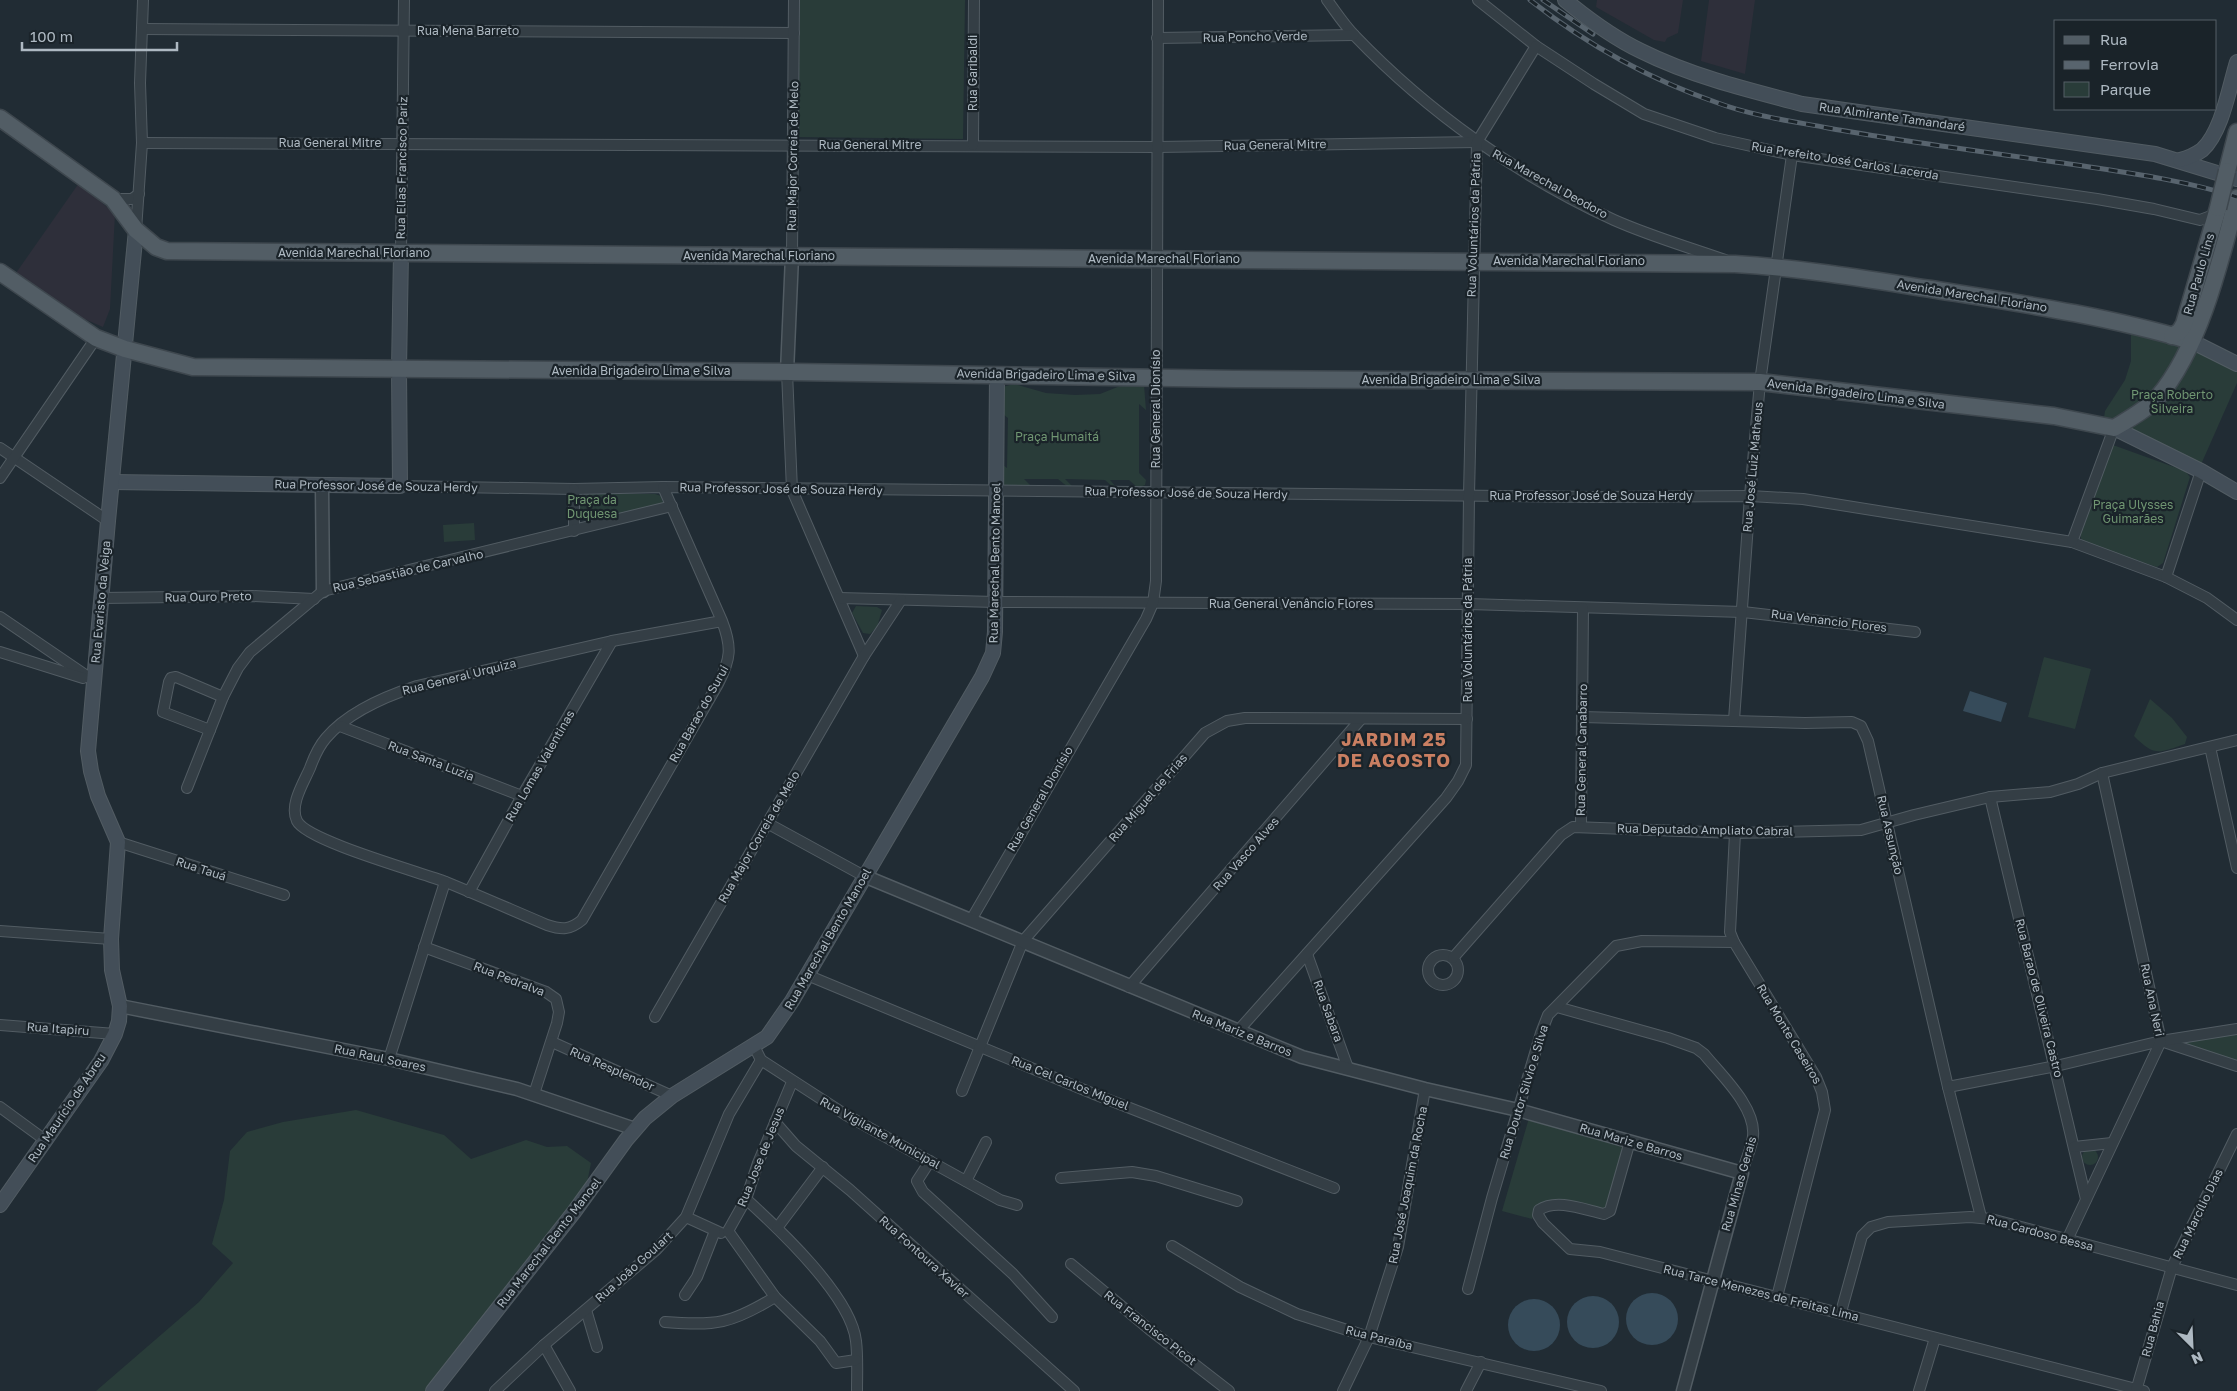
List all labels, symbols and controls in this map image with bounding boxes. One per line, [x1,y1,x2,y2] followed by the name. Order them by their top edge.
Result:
[22,20,178,52] scale bar
[2054,20,2217,110] legend
[417,23,519,38] street label: Rua Mena Barreto
[30,27,73,45] text: 100 m
[1203,28,1307,45] street label: Rua Poncho Verde
[2100,30,2127,48] text: Rua
[965,35,980,111] street label: Rua Garibaldi
[2100,55,2159,73] text: Ferrovia
[2100,80,2151,98] text: Parque
[784,81,801,231] street label: Rua Major Correia de Melo
[393,97,410,239] street label: Rua Elias Francisco Pariz
[1818,99,1966,134] street label: Rua Almirante Tamandaré
[279,135,381,150] street label: Rua General Mitre
[1223,136,1327,153] street label: Rua General Mitre
[819,137,921,152] street label: Rua General Mitre
[1750,138,1940,183] street label: Rua Prefeito José Carlos Lacerda
[1490,145,1611,222] street label: Rua Marechal Deodoro
[1463,152,1484,298] street label: Rua Voluntários da Pátria
[2180,231,2217,317] street label: Rua Paulo Lins
[278,245,430,260] street label: Avenida Marechal Floriano
[683,248,835,263] street label: Avenida Marechal Floriano
[1088,251,1240,266] street label: Avenida Marechal Floriano
[1493,253,1645,268] street label: Avenida Marechal Floriano
[1896,276,2048,315] street label: Avenida Marechal Floriano
[1148,349,1163,469] street label: Rua General Dionísio
[552,363,730,378] street label: Avenida Brigadeiro Lima e Silva
[956,365,1136,384] street label: Avenida Brigadeiro Lima e Silva
[1362,372,1540,387] street label: Avenida Brigadeiro Lima e Silva
[1766,375,1946,412] street label: Avenida Brigadeiro Lima e Silva
[2131,387,2213,416] park label: Praça Roberto Silveira
[1739,401,1766,533] street label: Rua José Luiz Matheus
[1015,429,1099,444] park label: Praça Humaitá
[274,476,478,495] street label: Rua Professor José de Souza Herdy
[679,479,883,498] street label: Rua Professor José de Souza Herdy
[986,482,1003,644] street label: Rua Marechal Bento Manoel
[1084,483,1288,502] street label: Rua Professor José de Souza Herdy
[1489,488,1693,503] street label: Rua Professor José de Souza Herdy
[567,492,617,521] park label: Praça da Duquesa
[2093,497,2173,526] park label: Praça Ulysses Guimarães
[88,540,113,664] street label: Rua Evaristo da Veiga
[331,546,485,595] street label: Rua Sebastião de Carvalho
[1460,558,1475,702] street label: Rua Voluntários da Pátria
[164,588,252,605] street label: Rua Ouro Preto
[1209,596,1373,611] street label: Rua General Venâncio Flores
[1770,606,1888,635] street label: Rua Venancio Flores
[400,655,517,698] street label: Rua General Urquiza
[666,662,732,765] street label: Rua Barao do Surui
[1573,684,1590,816] street label: Rua General Canabarro
[502,707,578,824] street label: Rua Lomas Valentinas
[1337,728,1451,771] district label: JARDIM 25 DE AGOSTO
[386,737,476,784] street label: Rua Santa Luzia
[1003,743,1076,854] street label: Rua General Dionísio
[1105,750,1190,845] street label: Rua Miguel de Frias
[715,768,803,906] street label: Rua Major Correia de Melo
[1874,794,1907,876] street label: Rua Assunção
[1209,814,1282,894] street label: Rua Vasco Alves
[1617,820,1793,839] street label: Rua Deputado Ampliato Cabral
[174,853,228,884] street label: Rua Tauá
[781,865,874,1012] street label: Rua Marechal Bento Manoel
[2012,917,2067,1079] street label: Rua Barao de Oliveira Castro
[471,958,547,999] street label: Rua Pedralva
[2137,962,2168,1038] street label: Rua Ana Neri
[1310,978,1347,1044] street label: Rua Sabara
[1754,981,1825,1087] street label: Rua Monte Caseiros
[1190,1006,1294,1059] street label: Rua Mariz e Barros
[26,1019,90,1038] street label: Rua Itapiru
[1496,1023,1551,1161] street label: Rua Doutor Silvio e Silva
[333,1040,427,1075] street label: Rua Raul Soares
[568,1043,657,1094] street label: Rua Resplendor
[24,1050,109,1165] street label: Rua Maurício de Abreu
[1009,1052,1131,1113] street label: Rua Cel Carlos Miguel
[817,1093,943,1172] street label: Rua Vigilante Municipal
[734,1105,787,1209] street label: Rua Jose de Jesus
[1385,1105,1430,1265] street label: Rua José Joaquim da Rocha
[1578,1120,1684,1163] street label: Rua Mariz e Barros
[1718,1135,1759,1233] street label: Rua Minas Gerais
[2169,1166,2226,1261] street label: Rua Marcílio Dias
[493,1175,604,1311] street label: Rua Marechal Bento Manoel
[1985,1211,2095,1254] street label: Rua Cardoso Bessa
[876,1212,973,1301] street label: Rua Fontoura Xavier
[592,1228,676,1305] street label: Rua Joāo Goulart
[1662,1261,1860,1324] street label: Rua Tarce Menezes de Freitas Lima
[1101,1287,1200,1369] street label: Rua Francisco Picot
[2138,1299,2167,1358] street label: Rua Bahia
[2167,1321,2217,1371] north arrow
[1344,1322,1414,1353] street label: Rua Paraíba
[2189,1348,2206,1368] text: N

